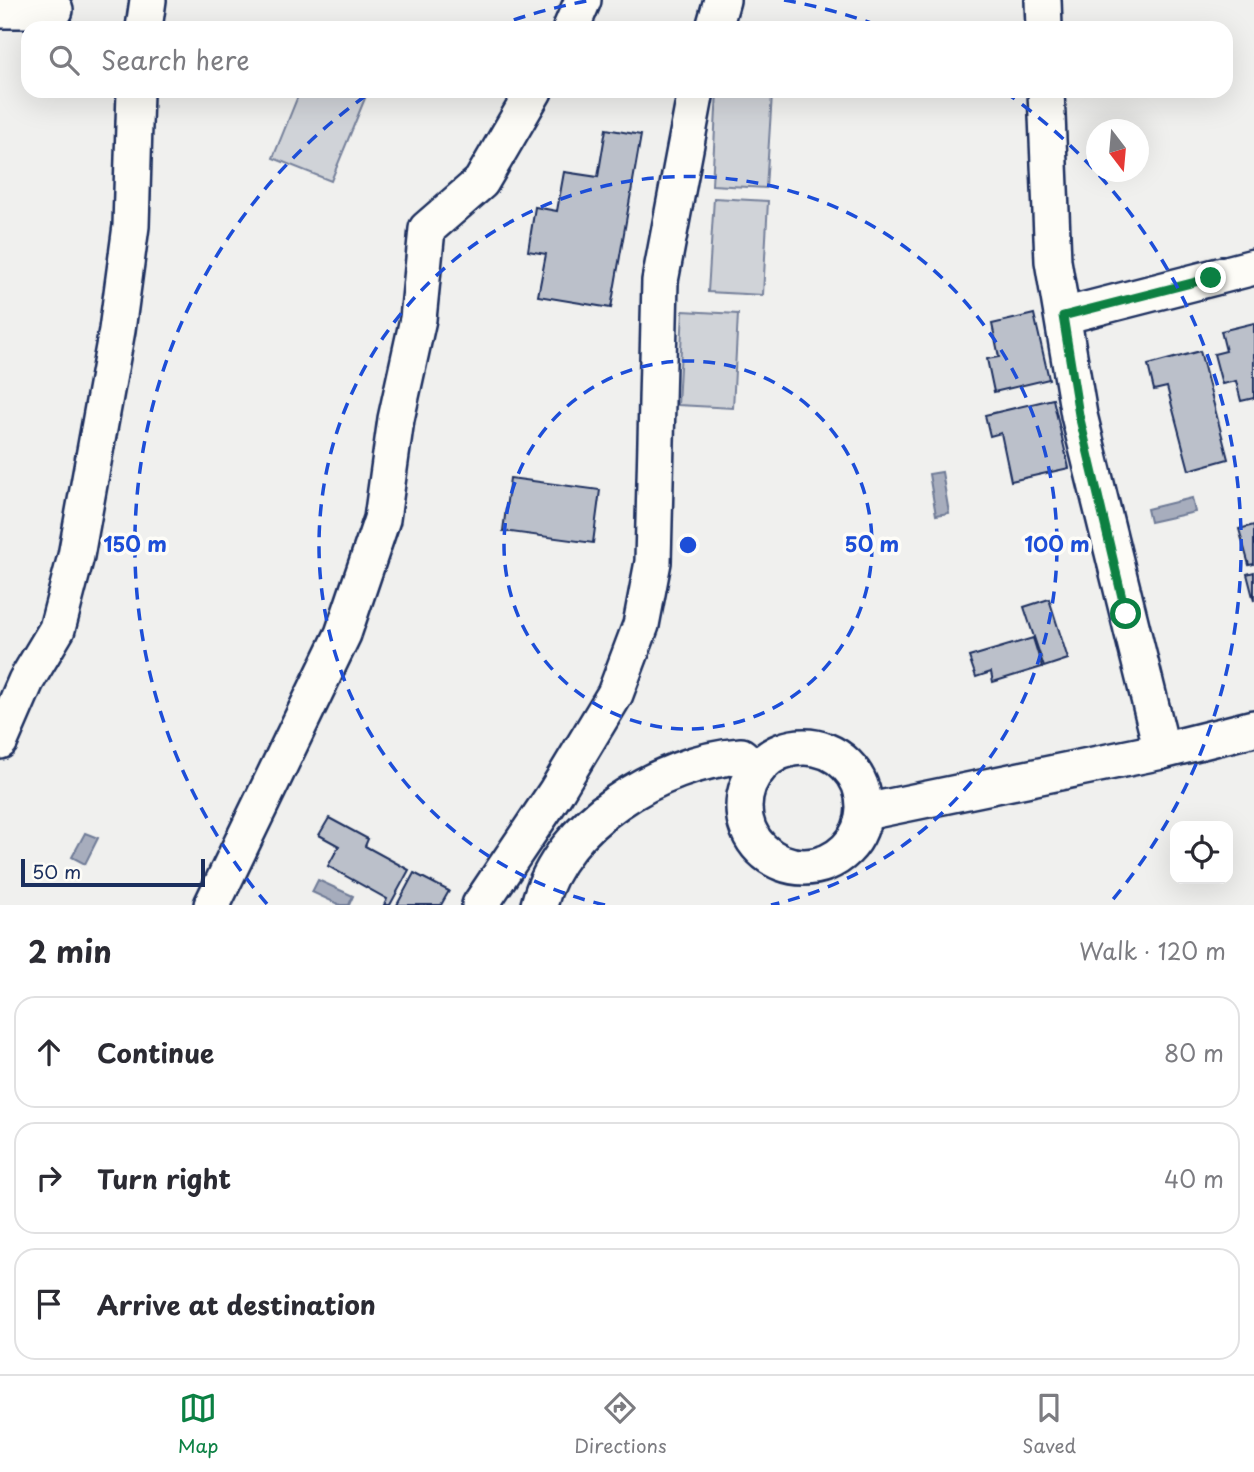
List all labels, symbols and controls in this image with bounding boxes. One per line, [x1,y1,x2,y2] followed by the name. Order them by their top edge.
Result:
[21,21,1233,98] search box
[101,40,250,79] text: Search here
[45,41,83,79] icon: search
[1086,119,1149,182] north arrow
[1195,262,1226,293] route end
[103,527,167,559] text: 150 m
[845,527,899,559] text: 50 m
[1024,527,1090,559] text: 100 m
[676,533,700,557] centre of rings
[1110,598,1141,629] route start
[1170,821,1233,884] map controls
[1170,821,1233,884] button: locate
[21,856,205,888] scale bar
[32,857,81,885] text: 50 m
[28,928,112,973] text: 2 min
[1079,933,1226,968] text: Walk · 120 m
[30,1033,68,1071] icon: ahead
[97,1033,214,1072] text: Continue
[1164,1035,1224,1070] text: 80 m
[30,1159,68,1197] icon: right
[97,1159,231,1198] text: Turn right
[1164,1161,1224,1196] text: 40 m
[30,1285,68,1323] icon: arrive
[97,1285,376,1324] text: Arrive at destination
[178,1389,218,1459] tab: Map
[574,1389,667,1459] tab: Directions
[1022,1389,1076,1459] tab: Saved

